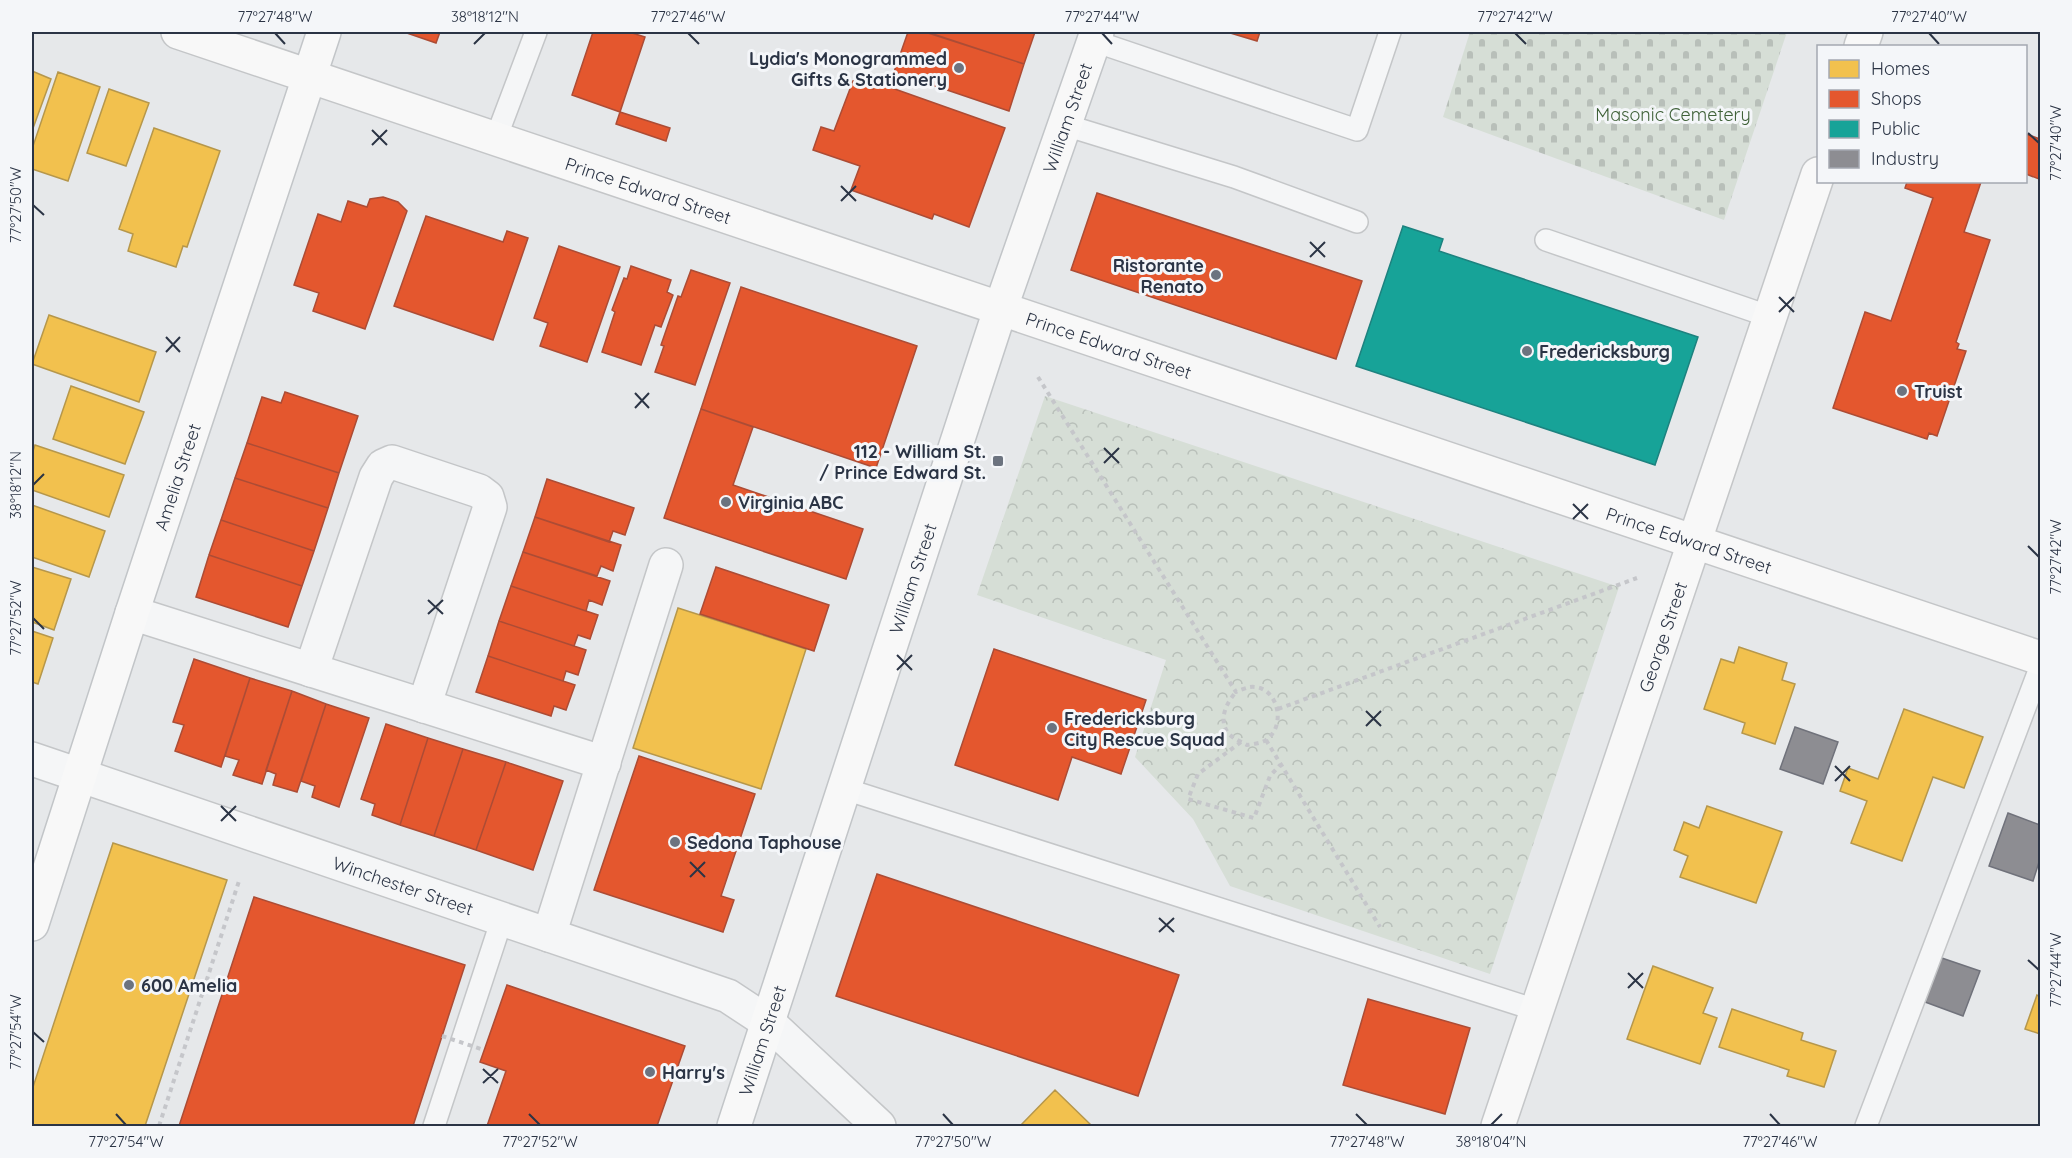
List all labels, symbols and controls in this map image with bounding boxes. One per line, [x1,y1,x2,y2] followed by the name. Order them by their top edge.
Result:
[237,7,313,26] text: 77°27'48"W
[451,7,519,26] text: 38°18'12"N
[650,7,726,26] text: 77°27'46"W
[1064,7,1140,26] text: 77°27'44"W
[1477,7,1553,26] text: 77°27'42"W
[1891,7,1968,26] text: 77°27'40"W
[1817,45,2027,183] legend
[749,47,947,91] place label: Lydia's Monogrammed Gifts & Stationery
[1871,57,1930,80] text: Homes
[1037,60,1097,176] street label: William Street
[952,61,966,75] marker: Lydia's Monogrammed Gifts & Stationery
[1871,87,1922,110] text: Shops
[1595,103,1751,126] park label: Masonic Cemetery
[2046,104,2065,181] text: 77°27'40"W
[1871,117,1920,140] text: Public
[1871,147,1939,170] text: Industry
[562,152,734,229] street label: Prince Edward Street
[6,166,25,243] text: 77°27'50"W
[1113,254,1204,298] place label: Ristorante Renato
[1209,268,1223,282] marker: Ristorante Renato
[1023,306,1195,383] street label: Prince Edward Street
[1539,340,1670,363] place label: Fredericksburg
[1520,344,1534,358] marker: Fredericksburg
[1914,380,1963,403] place label: Truist
[1895,384,1909,398] marker: Truist
[149,420,205,533] street label: Amelia Street
[819,440,986,484] place label: 112 - William St. / Prince Edward St.
[6,451,25,519] text: 38°18'12"N
[991,454,1005,468] marker: 112 - William St. / Prince Edward St.
[738,491,844,514] place label: Virginia ABC
[719,495,733,509] marker: Virginia ABC
[1603,501,1775,579] street label: Prince Edward Street
[2046,519,2065,595] text: 77°27'42"W
[884,520,941,637] street label: William Street
[1633,579,1692,695] street label: George Street
[6,580,25,656] text: 77°27'52"W
[1064,707,1225,751] place label: Fredericksburg City Rescue Squad
[1045,721,1059,735] marker: Fredericksburg City Rescue Squad
[687,831,842,854] place label: Sedona Taphouse
[668,835,682,849] marker: Sedona Taphouse
[330,851,476,920] street label: Winchester Street
[2046,932,2065,1008] text: 77°27'44"W
[141,974,237,997] place label: 600 Amelia
[122,978,136,992] marker: 600 Amelia
[733,982,791,1099] street label: William Street
[6,994,25,1070] text: 77°27'54"W
[662,1061,725,1084] place label: Harry's
[643,1065,657,1079] marker: Harry's
[88,1132,164,1151] text: 77°27'54"W
[502,1132,578,1151] text: 77°27'52"W
[915,1132,992,1151] text: 77°27'50"W
[1329,1132,1405,1151] text: 77°27'48"W
[1456,1132,1526,1151] text: 38°18'04"N
[1742,1132,1818,1151] text: 77°27'46"W

